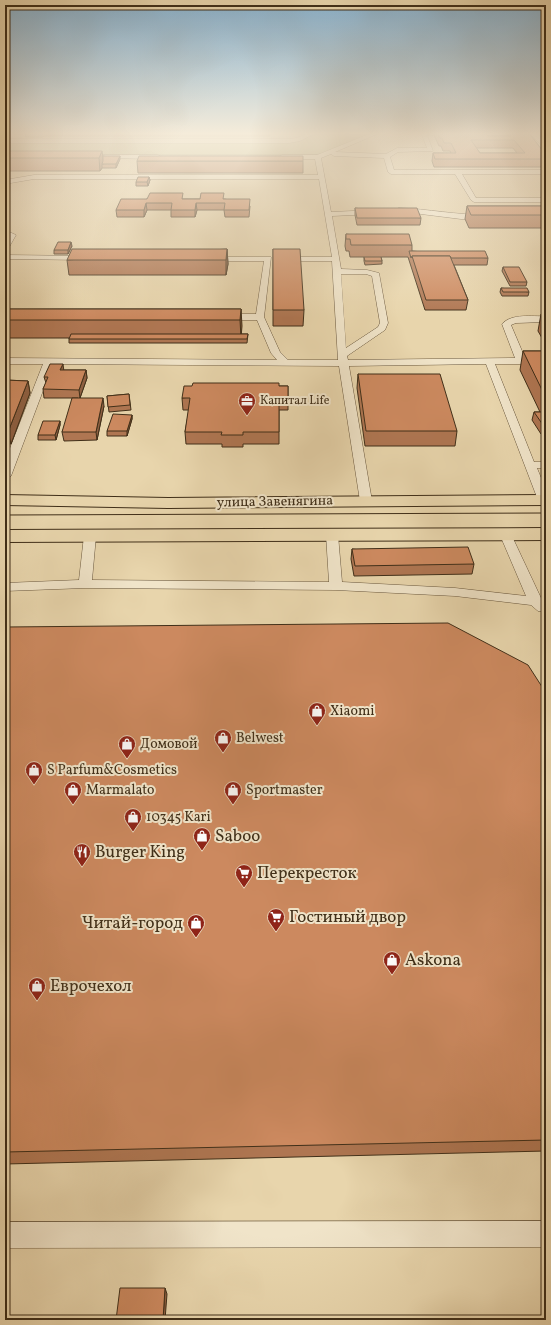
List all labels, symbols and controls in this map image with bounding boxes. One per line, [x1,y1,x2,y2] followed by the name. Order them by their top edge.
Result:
[237,391,257,416] office icon: Капитал Life
[260,393,330,409] place label: Капитал Life
[217,491,333,513] street label: улица Завенягина
[307,701,327,726] shop icon: Xiaomi
[330,702,375,721] place label: Xiaomi
[213,728,233,753] shop icon: Belwest
[236,729,284,748] place label: Belwest
[117,734,137,759] shop icon: Домовой
[140,735,198,754] place label: Домовой
[24,760,44,785] shop icon: S Parfum&Cosmetics
[47,761,177,780] place label: S Parfum&Cosmetics
[63,780,83,805] shop icon: Marmalato
[223,780,243,805] shop icon: Sportmaster
[86,781,154,800] place label: Marmalato
[246,781,323,800] place label: Sportmaster
[123,807,143,832] shop icon: 10345 Kari
[146,808,211,827] place label: 10345 Kari
[215,825,260,848] place label: Saboo
[192,826,212,851] shop icon: Saboo
[95,841,185,864] place label: Burger King
[72,842,92,867] restaurant icon: Burger King
[257,862,357,885] place label: Перекресток
[234,863,254,888] supermarket icon: Перекресток
[289,906,406,929] place label: Гостиный двор
[266,907,286,932] supermarket icon: Гостиный двор
[82,912,183,935] place label: Читай-город
[186,913,206,938] shop icon: Читай-город
[405,949,461,972] place label: Askona
[382,950,402,975] shop icon: Askona
[50,975,132,998] place label: Еврочехол
[27,976,47,1001] shop icon: Еврочехол

